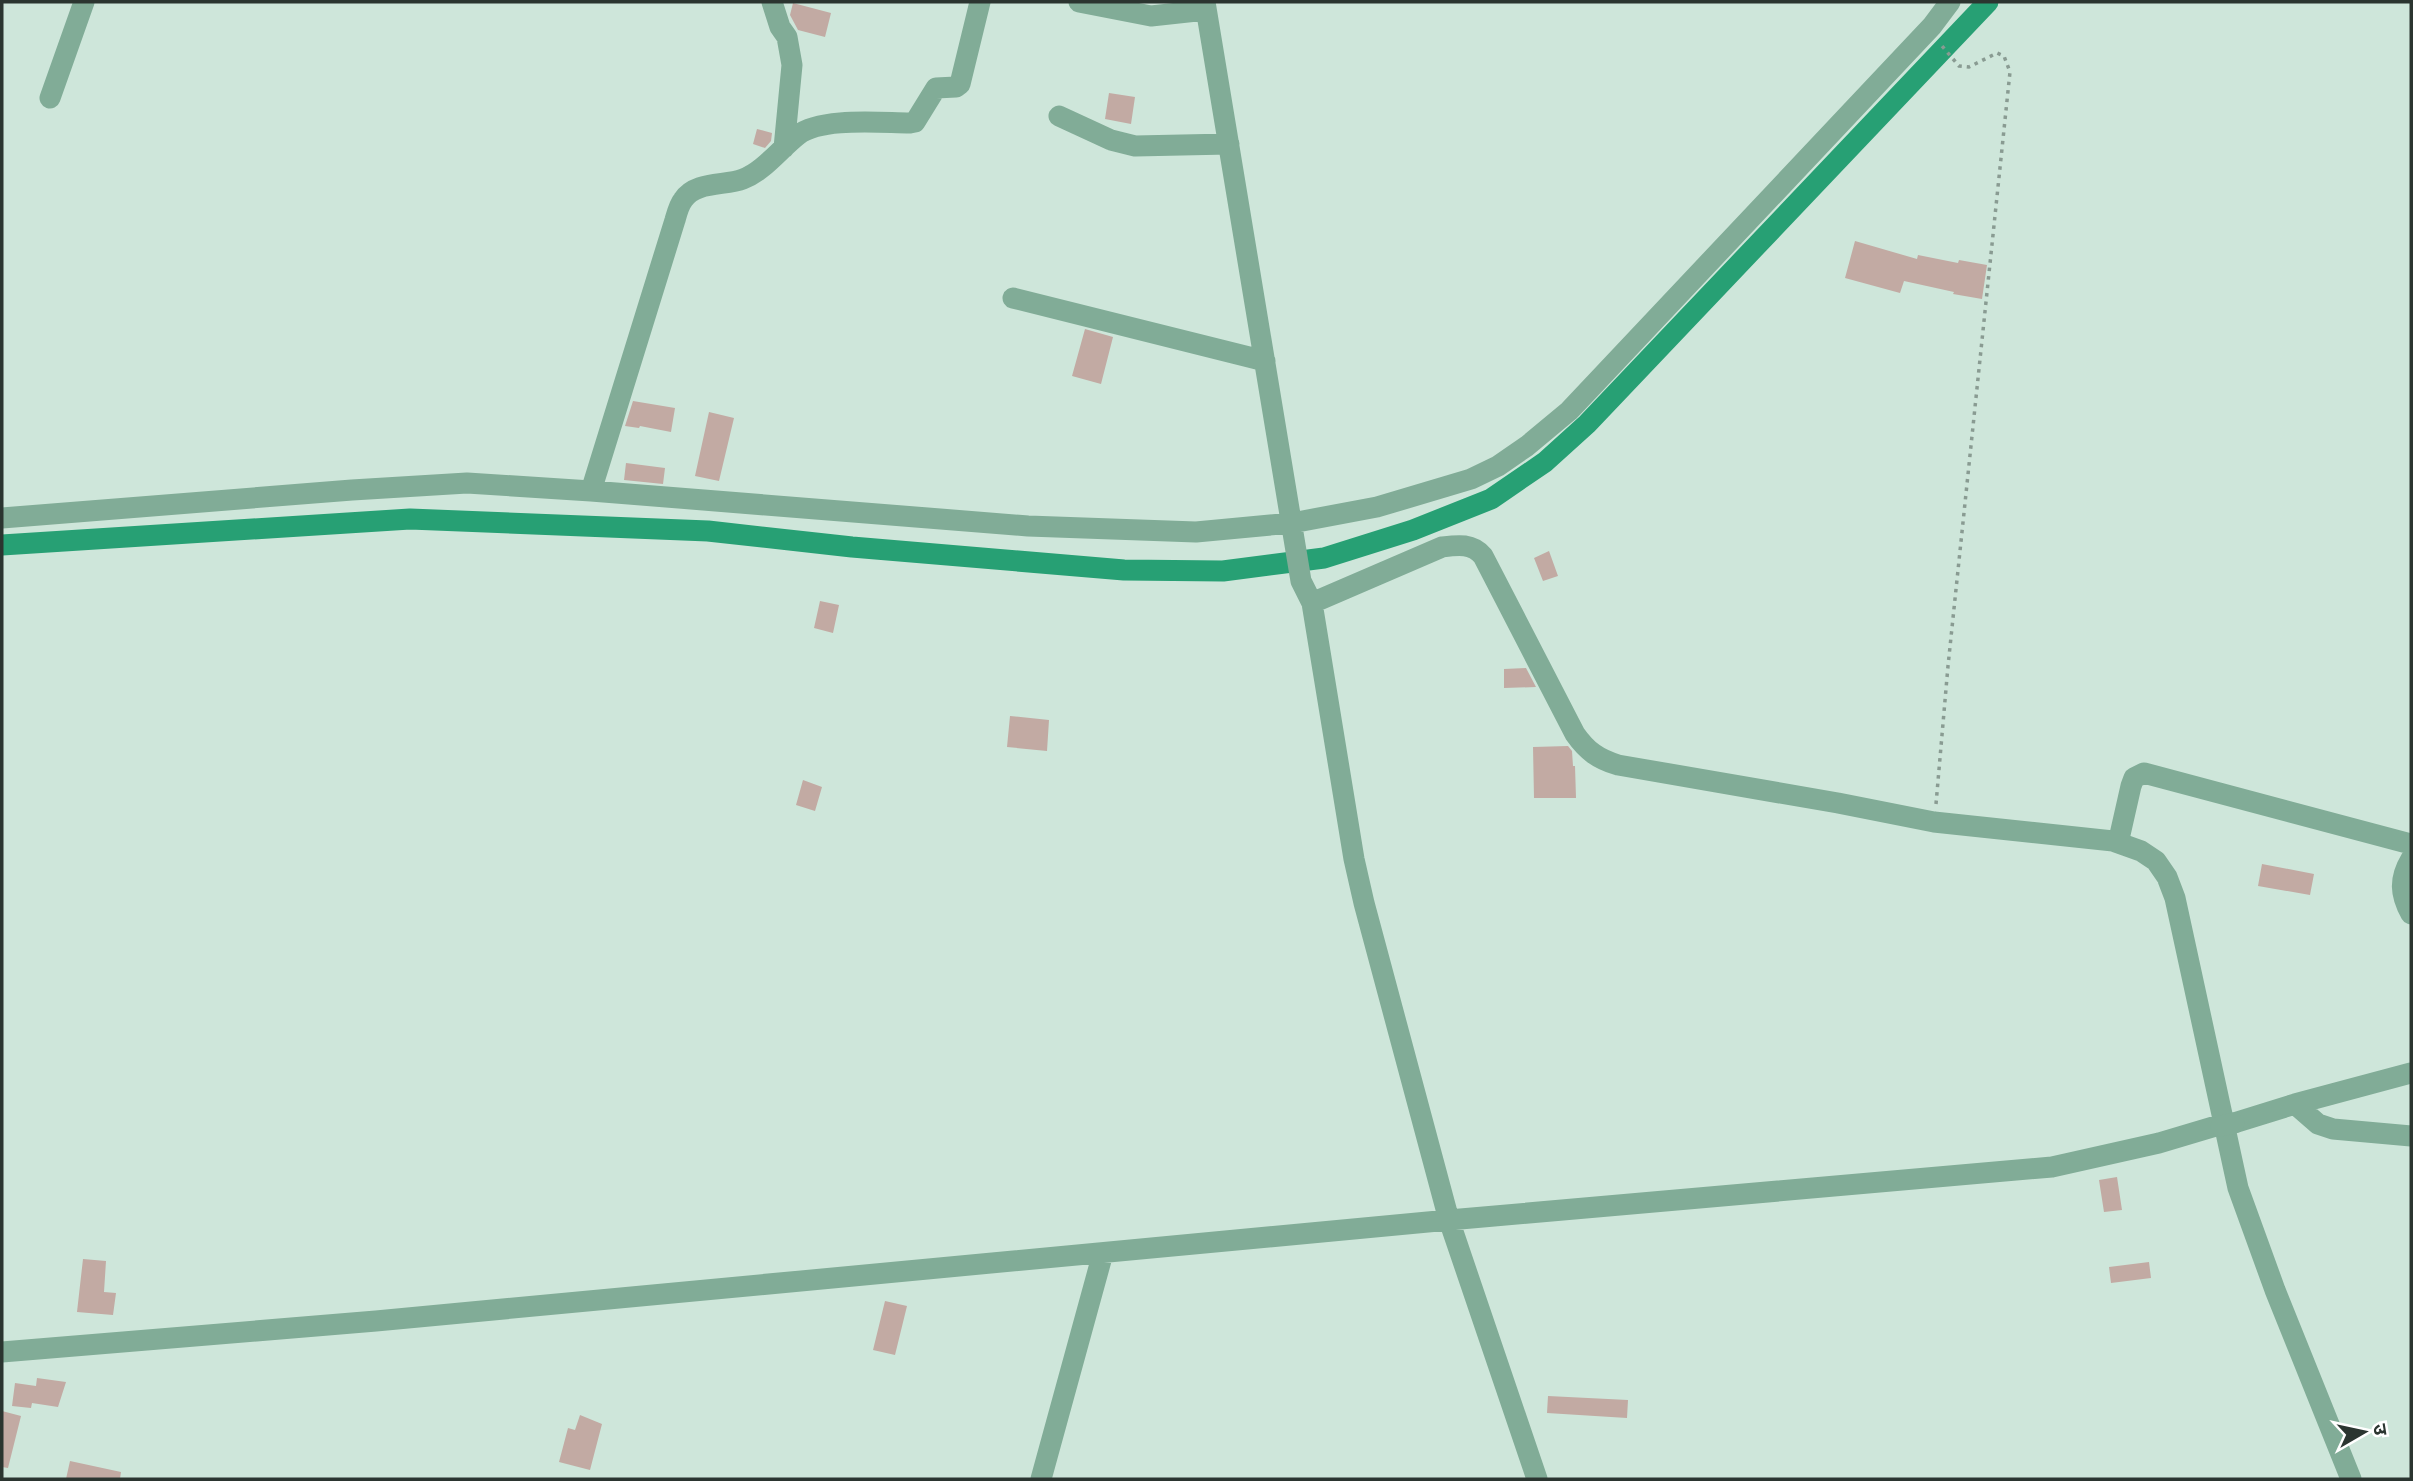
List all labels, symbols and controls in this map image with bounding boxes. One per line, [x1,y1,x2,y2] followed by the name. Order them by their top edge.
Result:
[2329,1397,2399,1467] north arrow
[2368,1422,2394,1438] text: उ

